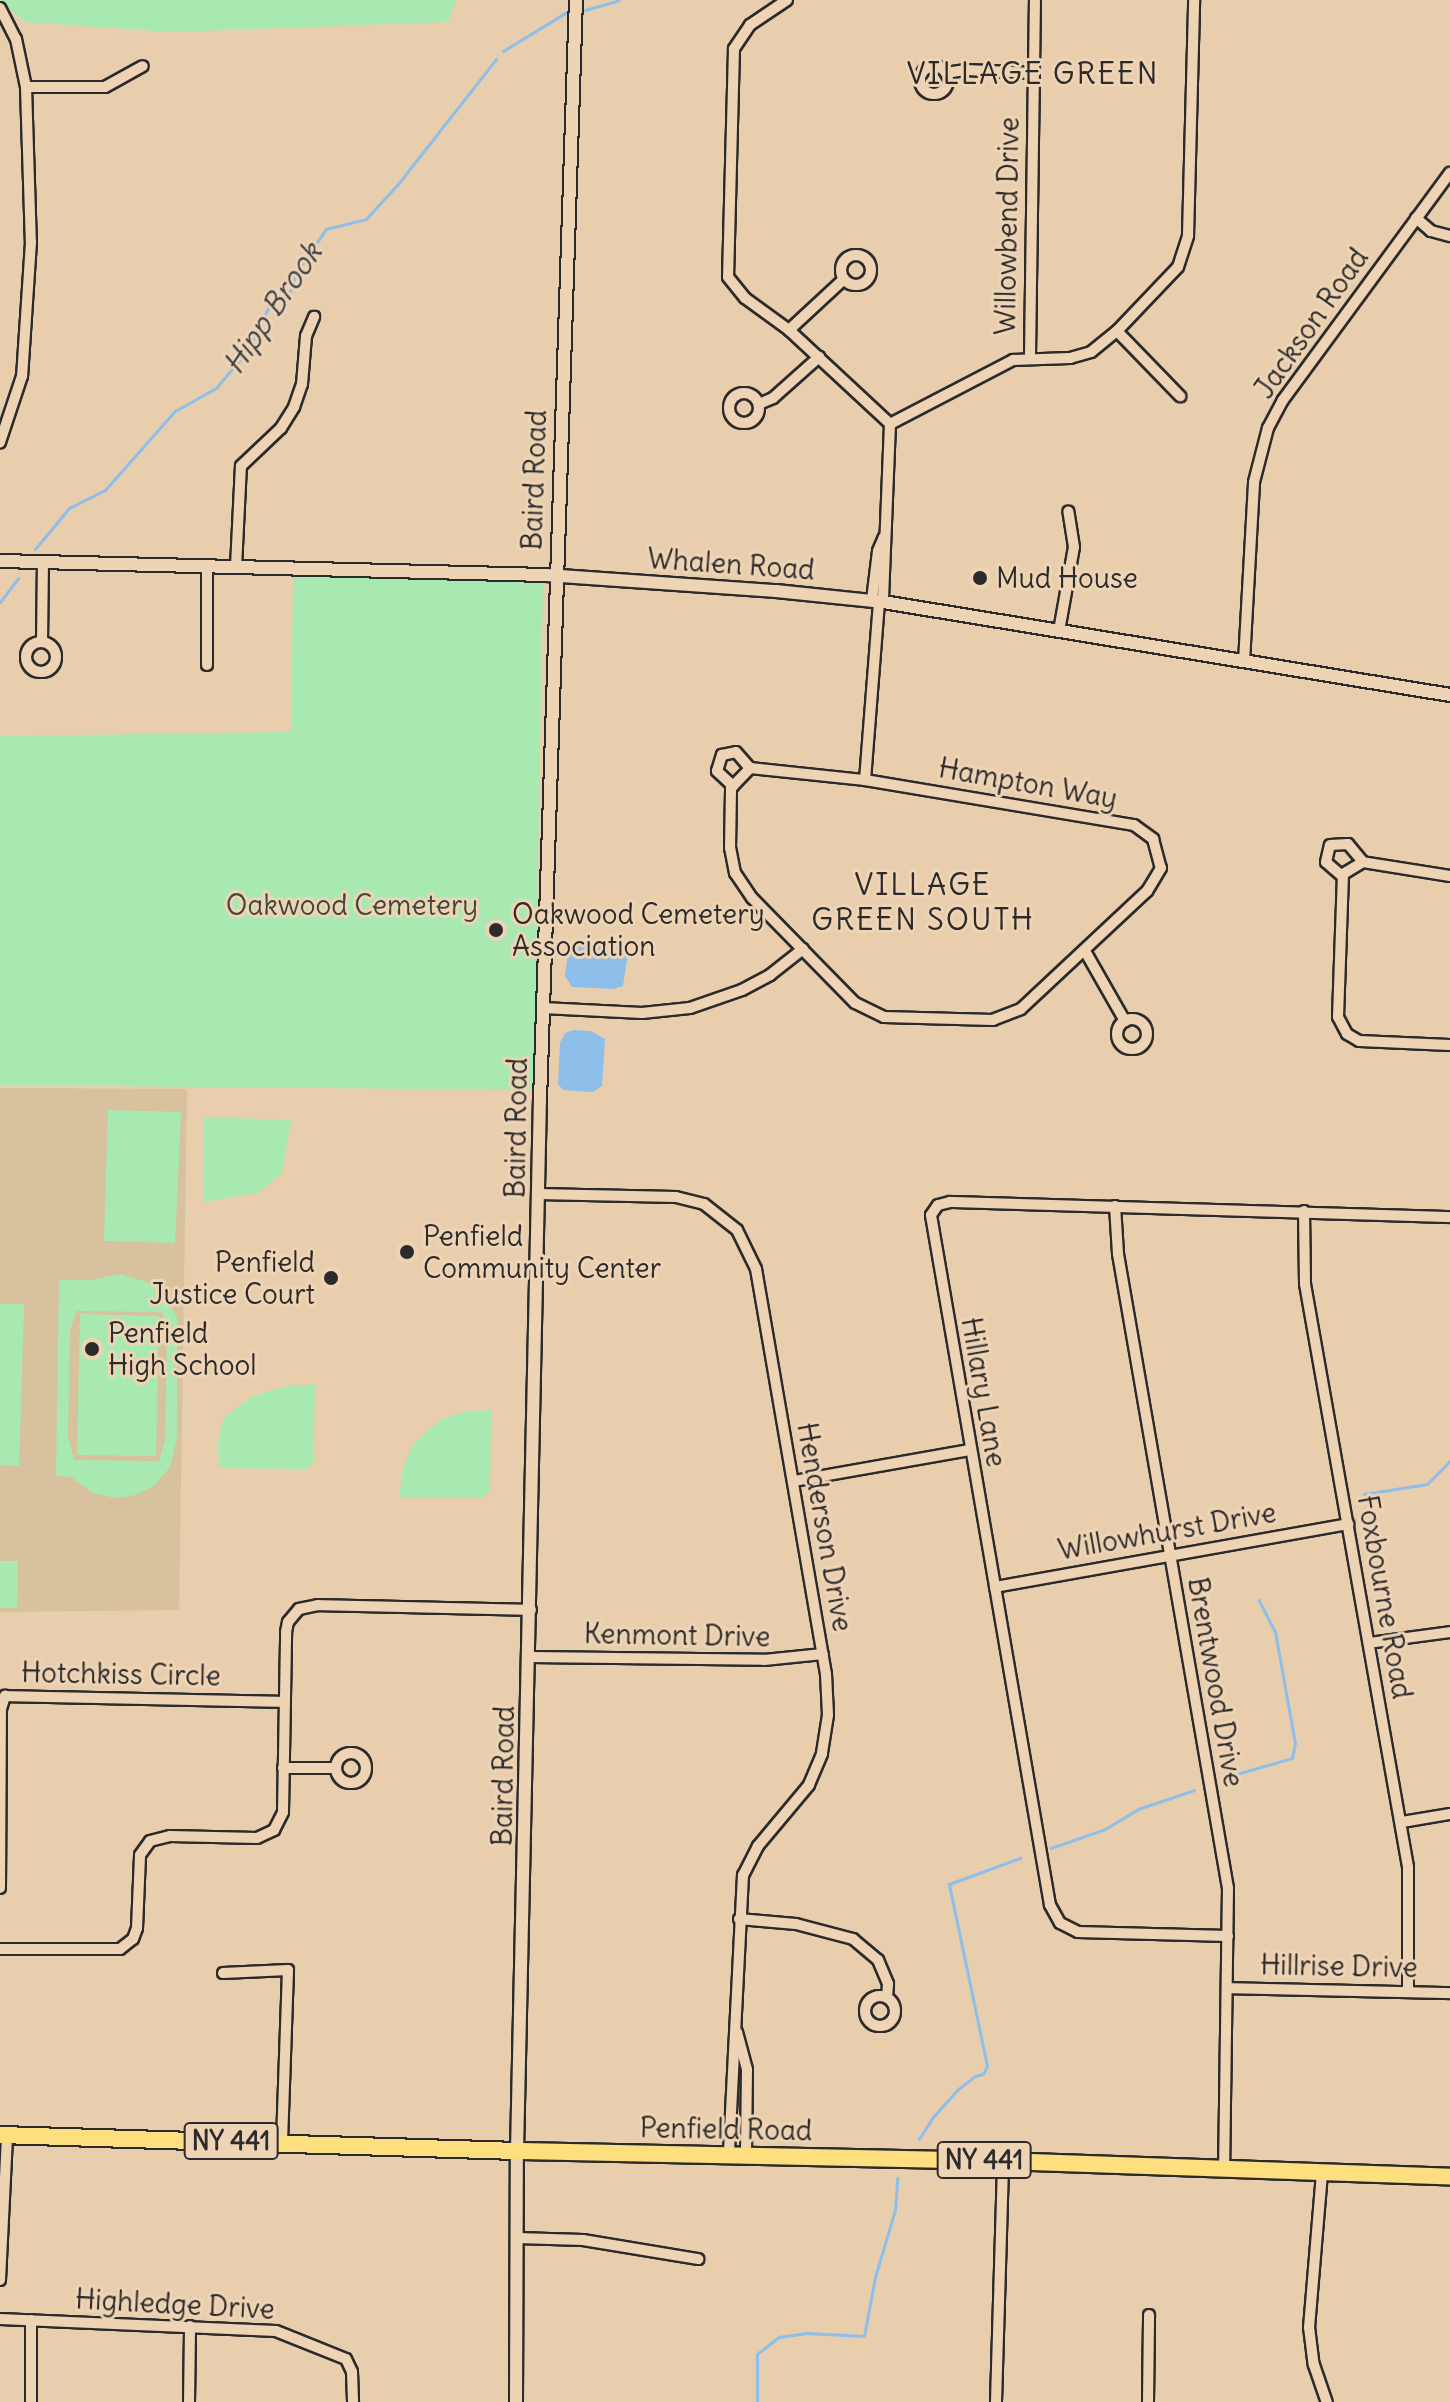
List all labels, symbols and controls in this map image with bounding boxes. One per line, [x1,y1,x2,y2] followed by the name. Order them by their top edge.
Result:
[907,55,1159,91] district label: VILLAGE GREEN
[988,117,1026,335] street label: Willowbend Drive
[215,236,329,380] water label: Hipp Brook
[1247,241,1375,405] street label: Jackson Road
[515,409,553,551] street label: Baird Road
[646,541,816,587] street label: Whalen Road
[996,561,1138,595] place label: Mud House
[971,569,989,587] marker: Mud House
[936,751,1120,815] street label: Hampton Way
[811,866,1035,936] district label: VILLAGE GREEN SOUTH
[226,888,478,922] park label: Oakwood Cemetery
[512,897,765,963] place label: Oakwood Cemetery Association
[487,921,505,939] marker: Oakwood Cemetery Association
[498,1057,534,1199] street label: Baird Road
[423,1219,661,1285] place label: Penfield Community Center
[398,1243,416,1261] marker: Penfield Community Center
[149,1245,315,1311] place label: Penfield Justice Court
[322,1269,340,1287] marker: Penfield Justice Court
[954,1315,1014,1469] street label: Hillary Lane
[108,1316,257,1382] place label: Penfield High School
[83,1340,101,1358] marker: Penfield High School
[790,1420,860,1634] street label: Henderson Drive
[1351,1492,1419,1702] street label: Foxbourne Road
[1055,1495,1279,1567] street label: Willowhurst Drive
[1181,1575,1251,1789] street label: Brentwood Drive
[583,1617,771,1653] street label: Kenmont Drive
[21,1655,221,1693] street label: Hotchkiss Circle
[485,1705,521,1847] street label: Baird Road
[1260,1948,1418,1984] street label: Hillrise Drive
[639,2111,813,2147] street label: Penfield Road
[183,2119,279,2163] road number: NY 441
[936,2138,1032,2182] road number: NY 441
[74,2282,276,2326] street label: Highledge Drive

